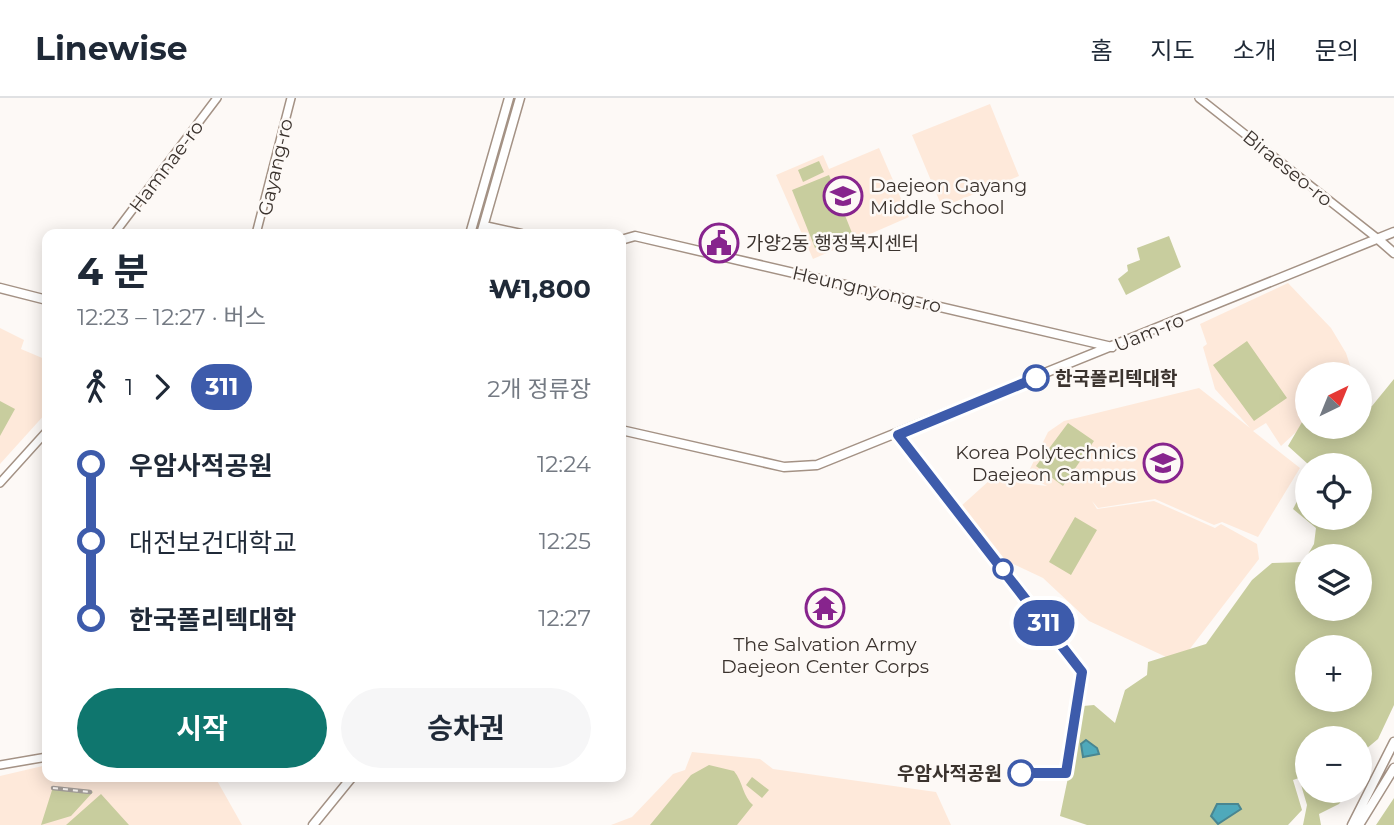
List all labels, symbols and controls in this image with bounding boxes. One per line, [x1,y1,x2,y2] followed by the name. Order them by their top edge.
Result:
[35,28,188,68] text: Linewise
[1090,36,1112,65] text: 홈
[1150,36,1195,65] text: 지도
[1233,36,1277,65] text: 소개
[1315,36,1359,65] text: 문의
[124,116,208,217] street label: Hamnae-ro
[253,116,298,218] street label: Gayang-ro
[1238,125,1337,211] street label: Biraeseo-ro
[870,174,1027,219] place label: Daejeon Gayang Middle School
[822,175,864,217] school or university icon: Daejeon Gayang Middle School
[698,222,740,264] public building icon: 가양2동 행정복지센터
[746,232,919,255] place label: 가양2동 행정복지센터
[77,248,149,295] text: 4 분
[790,261,944,318] street label: Heungnyong-ro
[489,273,591,305] text: ₩1,800
[77,303,266,331] text: 12:23 – 12:27 · 버스
[1111,308,1187,357] street label: Uam-ro
[1295,362,1372,439] north arrow
[1295,362,1372,803] map controls
[1023,365,1049,391] marker: 한국폴리텍대학
[1055,367,1177,390] place label: 한국폴리텍대학
[77,368,115,406] icon: walk
[143,368,181,406] icon: forward
[205,372,238,401] text: 311
[125,373,133,401] text: 1
[487,375,591,403] text: 2개 정류장
[955,441,1136,486] place label: Korea Polytechnics Daejeon Campus
[1142,442,1184,484] school or university icon: Korea Polytechnics Daejeon Campus
[129,450,273,482] text: 우암사적공원
[537,450,591,478] text: 12:24
[1295,453,1372,530] button: locate
[129,527,296,559] text: 대전보건대학교
[539,527,591,555] text: 12:25
[1295,544,1372,621] button: layers
[993,559,1013,579] unlabelled marker
[804,587,846,629] temple icon: The Salvation Army Daejeon Center Corps
[1004,600,1084,646] line badge: 311
[129,604,296,636] text: 한국폴리텍대학
[538,604,591,632] text: 12:27
[1027,608,1061,637] text: 311
[721,633,929,678] place label: The Salvation Army Daejeon Center Corps
[1295,635,1372,712] button: +
[77,688,327,768] button: 시작
[341,688,591,768] button: 승차권
[1295,726,1372,803] button: −
[1008,760,1034,786] marker: 우암사적공원
[897,762,1002,785] place label: 우암사적공원

